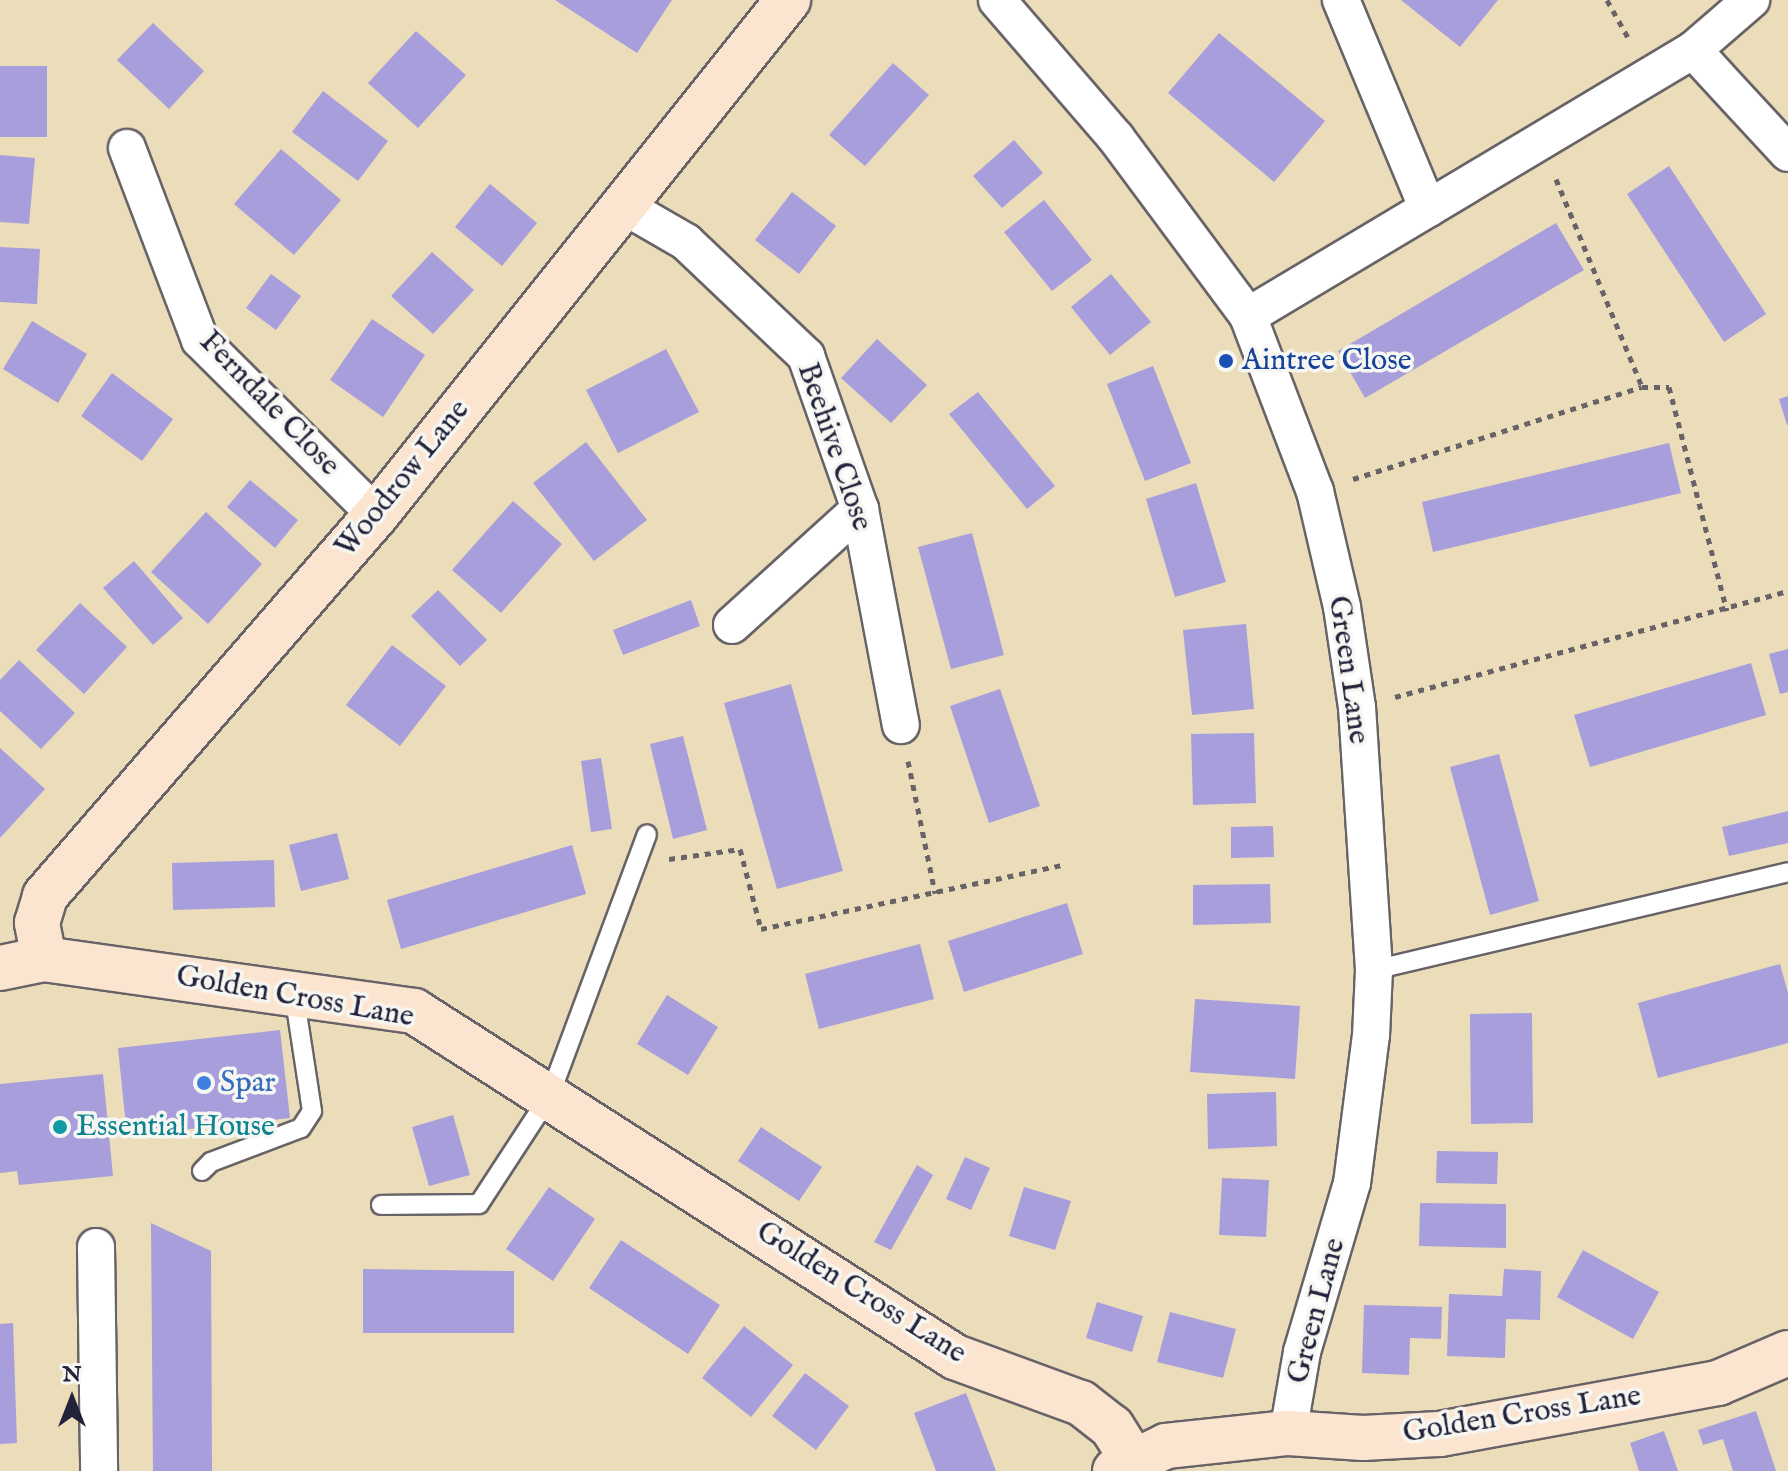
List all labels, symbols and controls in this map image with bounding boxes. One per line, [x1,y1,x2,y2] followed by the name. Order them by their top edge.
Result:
[191,324,347,484] street label: Ferndale Close
[1242,343,1412,379] place label: Aintree Close
[1217,352,1235,370] marker: Aintree Close
[789,359,879,535] street label: Beehive Close
[328,393,478,565] street label: Woodrow Lane
[1320,594,1376,746] street label: Green Lane
[173,958,417,1036] street label: Golden Cross Lane
[220,1065,276,1101] place label: Spar
[195,1074,213,1092] marker: Spar
[76,1109,275,1145] place label: Essential House
[51,1118,69,1136] marker: Essential House
[749,1214,973,1372] street label: Golden Cross Lane
[1280,1234,1354,1388] street label: Green Lane
[32,1359,112,1439] north arrow
[62,1361,82,1389] text: N
[1400,1378,1644,1452] street label: Golden Cross Lane

